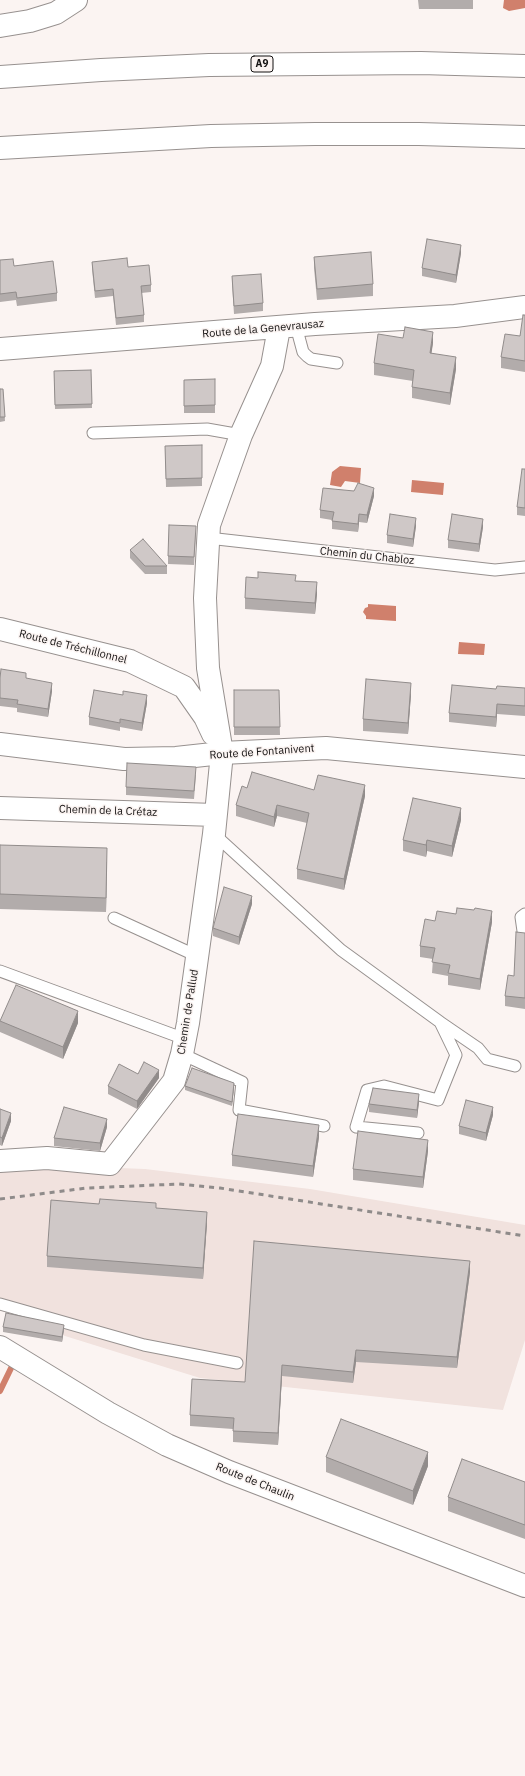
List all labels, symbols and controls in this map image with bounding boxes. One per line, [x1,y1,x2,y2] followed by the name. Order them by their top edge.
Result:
[251,56,273,72] road number: A9
[202,317,324,341] street label: Route de la Genevrausaz
[319,544,415,568] street label: Chemin du Chabloz
[18,627,128,667] street label: Route de Tréchillonnel
[209,742,315,762] street label: Route de Fontanivent
[59,803,157,819] street label: Chemin de la Crétaz
[175,968,201,1056] street label: Chemin de Pallud
[214,1460,296,1504] street label: Route de Chaulin

